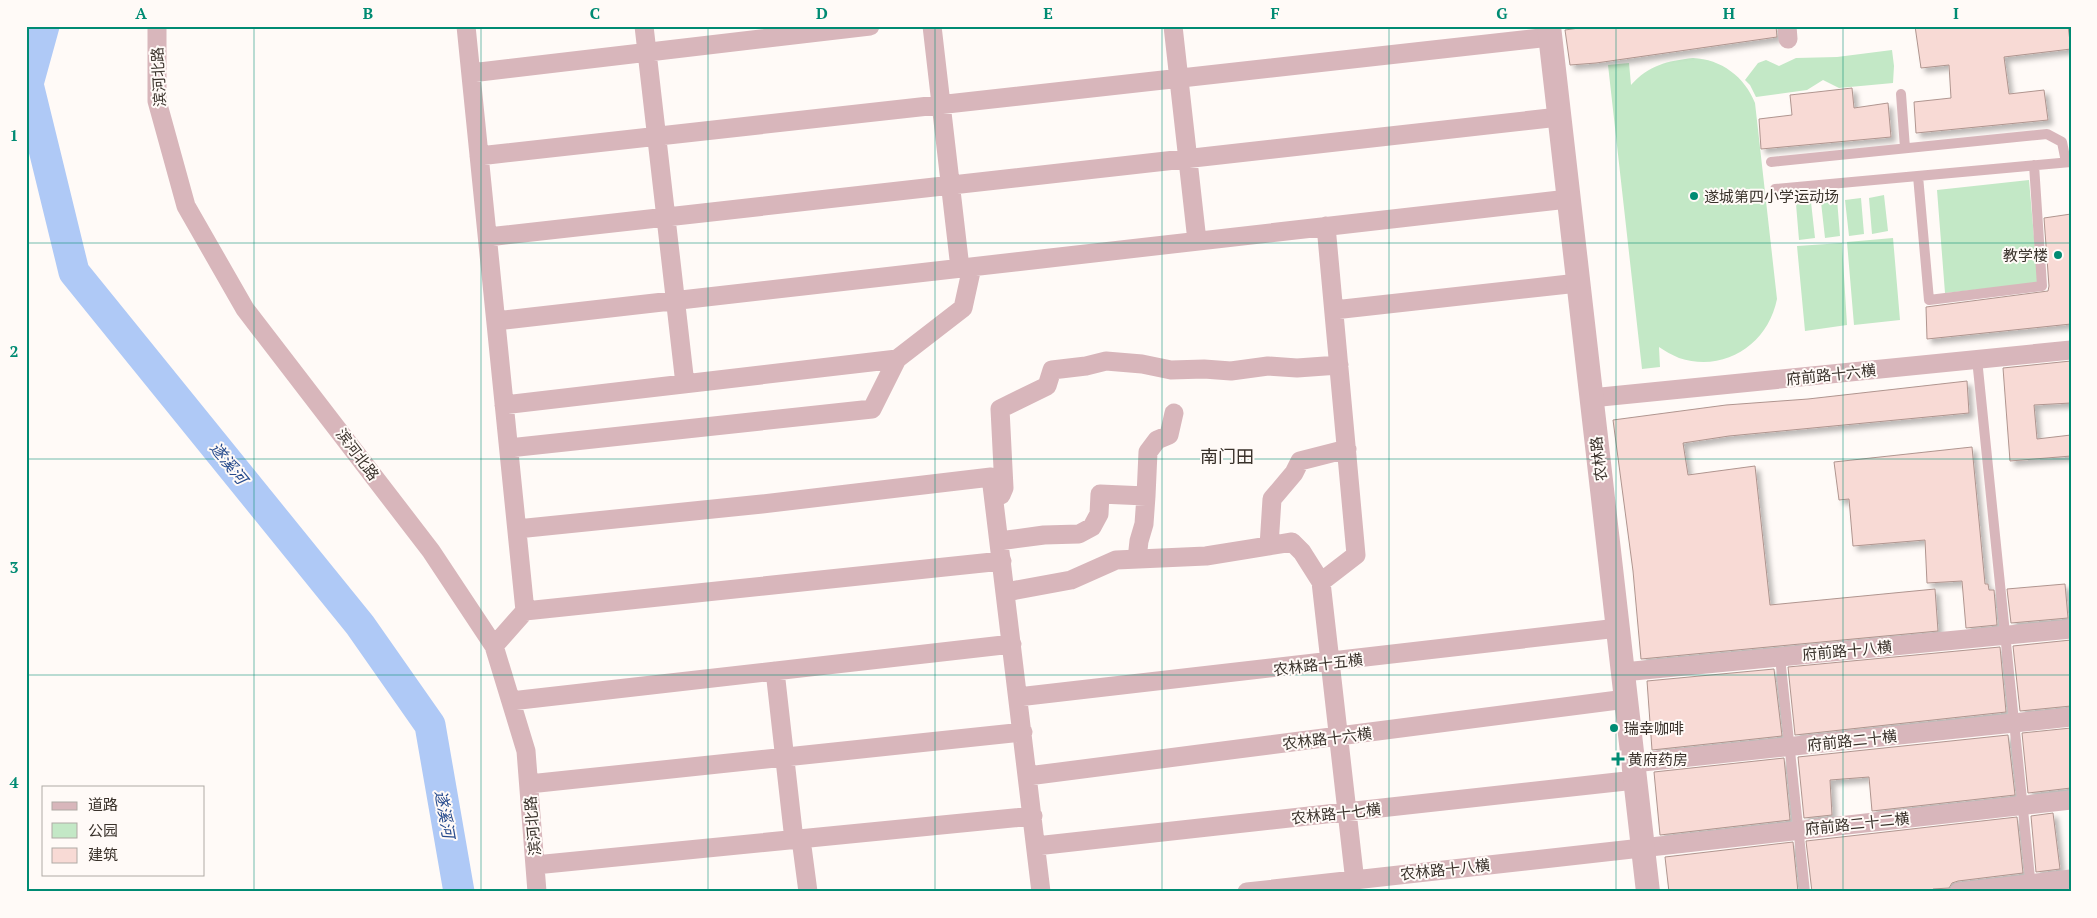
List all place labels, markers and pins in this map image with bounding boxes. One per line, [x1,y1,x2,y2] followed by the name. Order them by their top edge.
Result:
[1704,186,1839,206] place label: 遂城第四小学运动场
[1688,190,1700,202] marker: 遂城第四小学运动场
[2003,245,2048,265] place label: 教学楼
[2052,249,2064,261] marker: 教学楼
[1624,718,1684,738] place label: 瑞幸咖啡
[1608,722,1620,734] marker: 瑞幸咖啡
[1628,749,1688,769] place label: 黄府药房
[1612,753,1624,765] marker: 黄府药房

